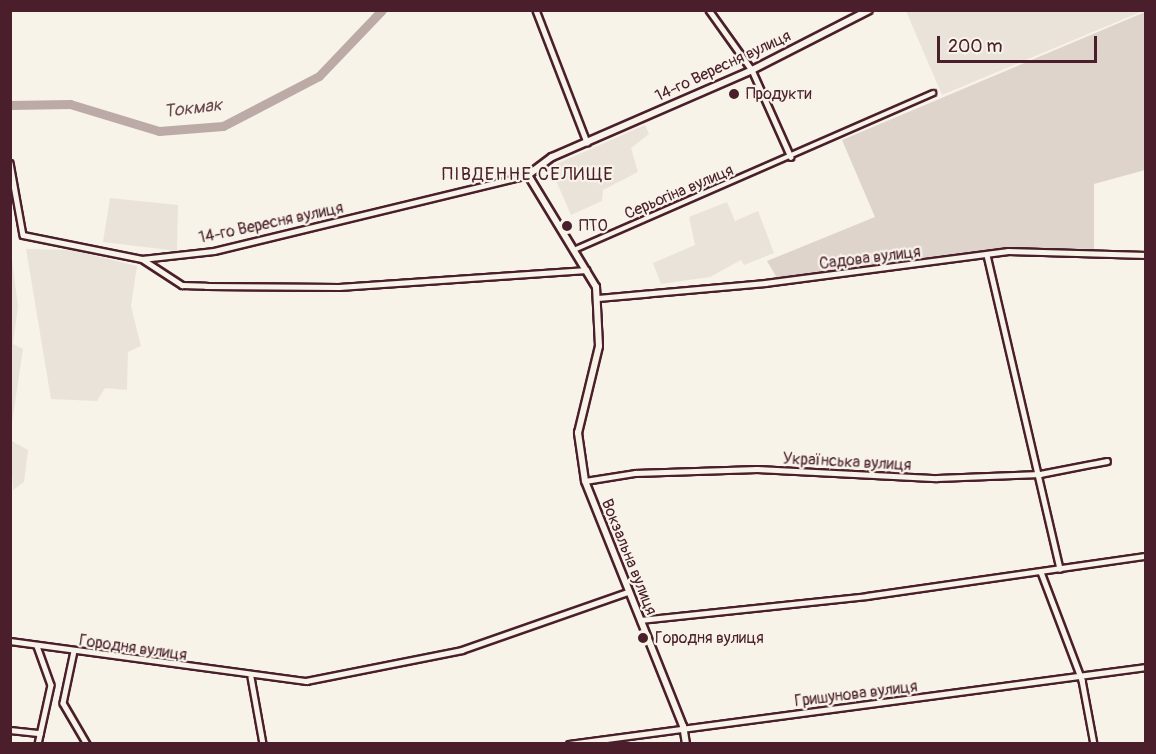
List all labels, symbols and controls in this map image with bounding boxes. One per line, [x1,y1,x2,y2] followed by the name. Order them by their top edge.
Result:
[940,24,1100,62] scale bar
[652,26,794,106] street label: 14-го Вересня вулиця
[948,35,1003,58] text: 200 m
[746,84,812,104] place label: Продукти
[727,87,741,101] marker: Продукти
[163,95,223,123] water label: Токмак
[622,160,736,224] street label: Серьогіна вулиця
[442,164,614,186] district label: ПІВДЕННЕ СЕЛИЩЕ
[197,198,345,248] street label: 14-го Вересня вулиця
[579,216,608,236] place label: ПТО
[560,219,574,233] marker: ПТО
[818,242,922,274] street label: Садова вулиця
[782,449,912,475] street label: Українська вулиця
[597,496,661,618] street label: Вокзальна вулиця
[655,628,764,648] place label: Городня вулиця
[78,631,188,665] street label: Городня вулиця
[636,631,650,645] marker: Городня вулиця
[793,677,919,711] street label: Гришунова вулиця

